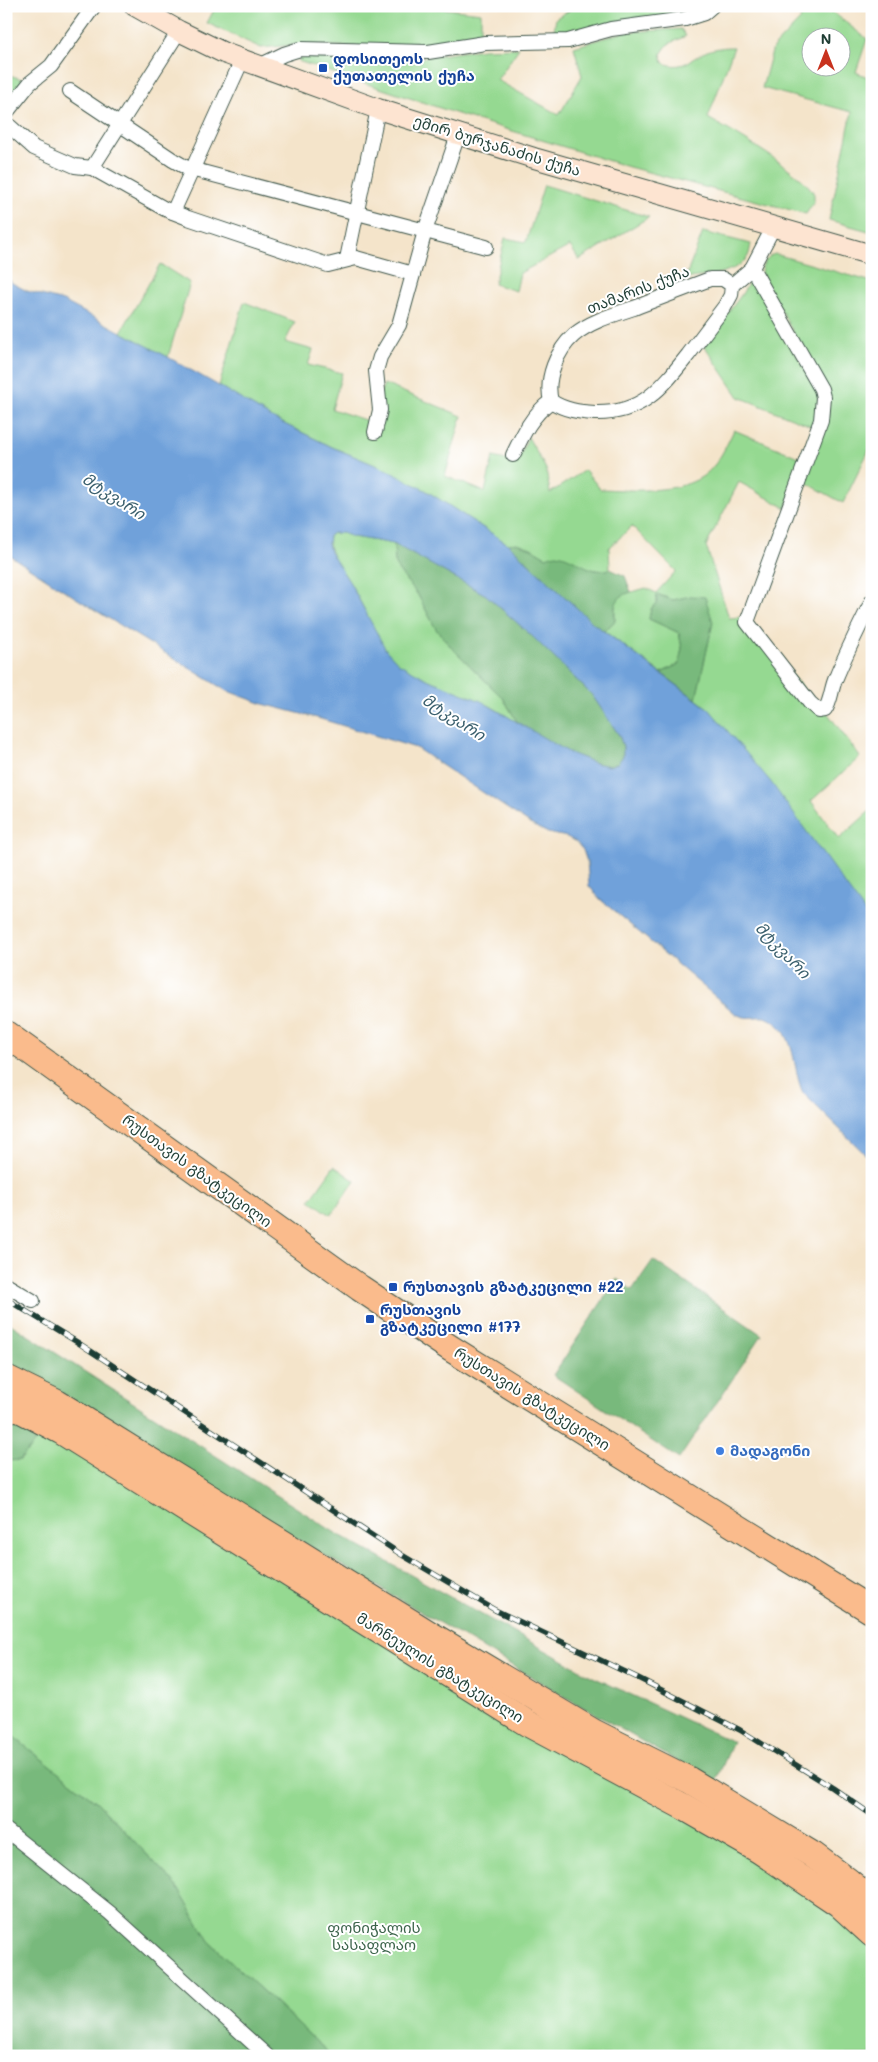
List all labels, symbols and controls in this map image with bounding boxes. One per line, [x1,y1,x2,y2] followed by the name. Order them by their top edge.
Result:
[800,28,850,78] north arrow
[821,29,831,48] text: N
[333,48,475,85] place label: დოსითეოს ქუთათელის ქუჩა
[317,62,329,74] marker: დოსითეოს ქუთათელის ქუჩა
[411,110,583,180] street label: ემირ ბურჯანაძის ქუჩა
[583,260,692,318] street label: თამარის ქუჩა
[79,468,150,524] water label: მტკვარი
[419,689,490,745] water label: მტკვარი
[751,917,816,983] water label: მტკვარი
[119,1109,276,1231] street label: რუსთავის გზატკეცილი
[403,1276,624,1296] place label: რუსთავის გზატკეცილი #22
[387,1281,399,1293] marker: რუსთავის გზატკეცილი #22
[380,1299,521,1336] place label: რუსთავის გზატკეცილი #177
[364,1313,376,1325] marker: რუსთავის გზატკეცილი #177
[451,1342,614,1454] street label: რუსთავის გზატკეცილი
[730,1440,810,1460] place label: მადაგონი
[714,1445,726,1457] marker: მადაგონი
[353,1608,528,1727] street label: მარნეულის გზატკეცილი
[327,1917,421,1954] park label: ფონიჭალის სასაფლაო

